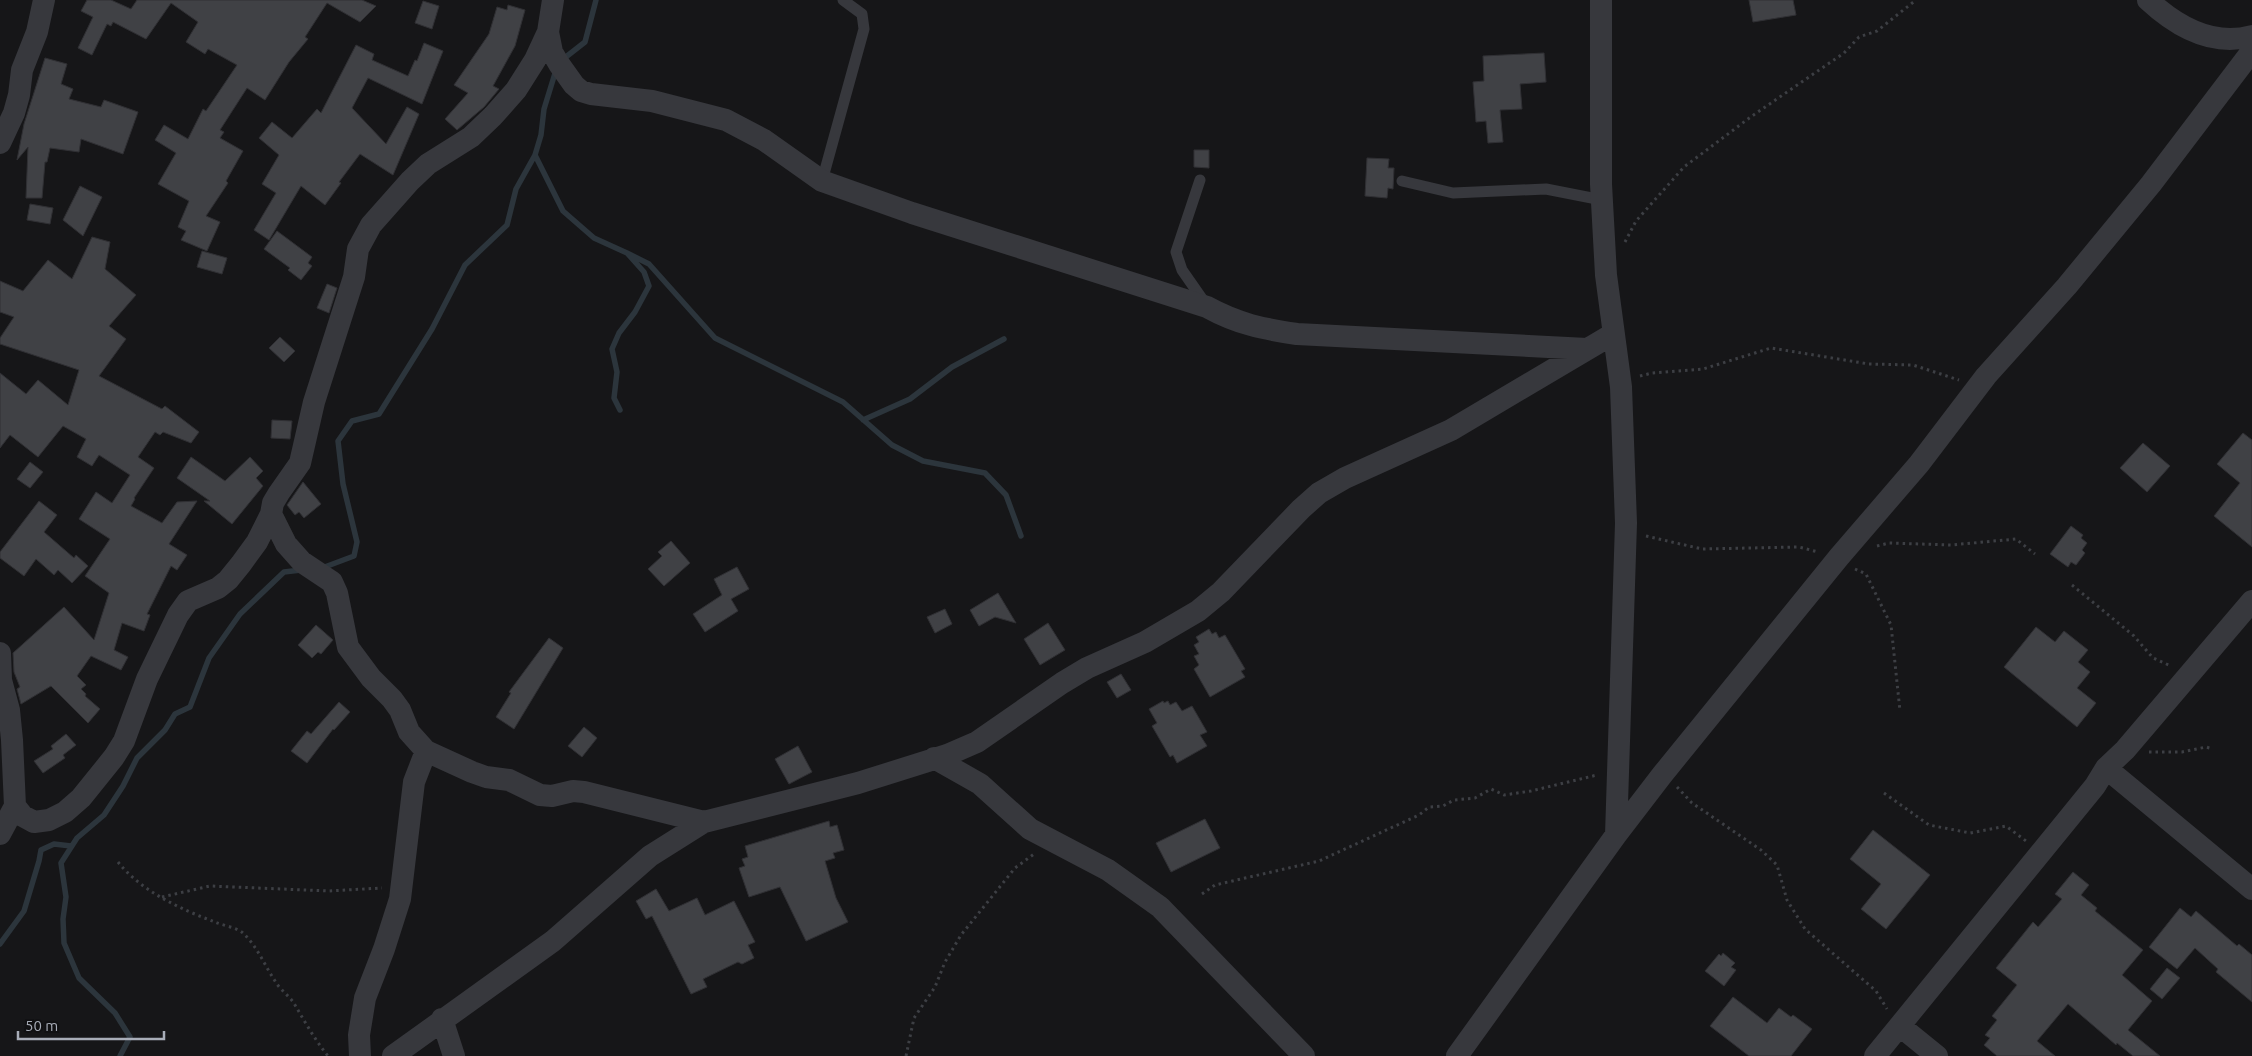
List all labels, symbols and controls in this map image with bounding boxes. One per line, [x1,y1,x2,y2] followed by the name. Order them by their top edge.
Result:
[18,1008,164,1040] scale bar
[25,1017,58,1034] text: 50 m

